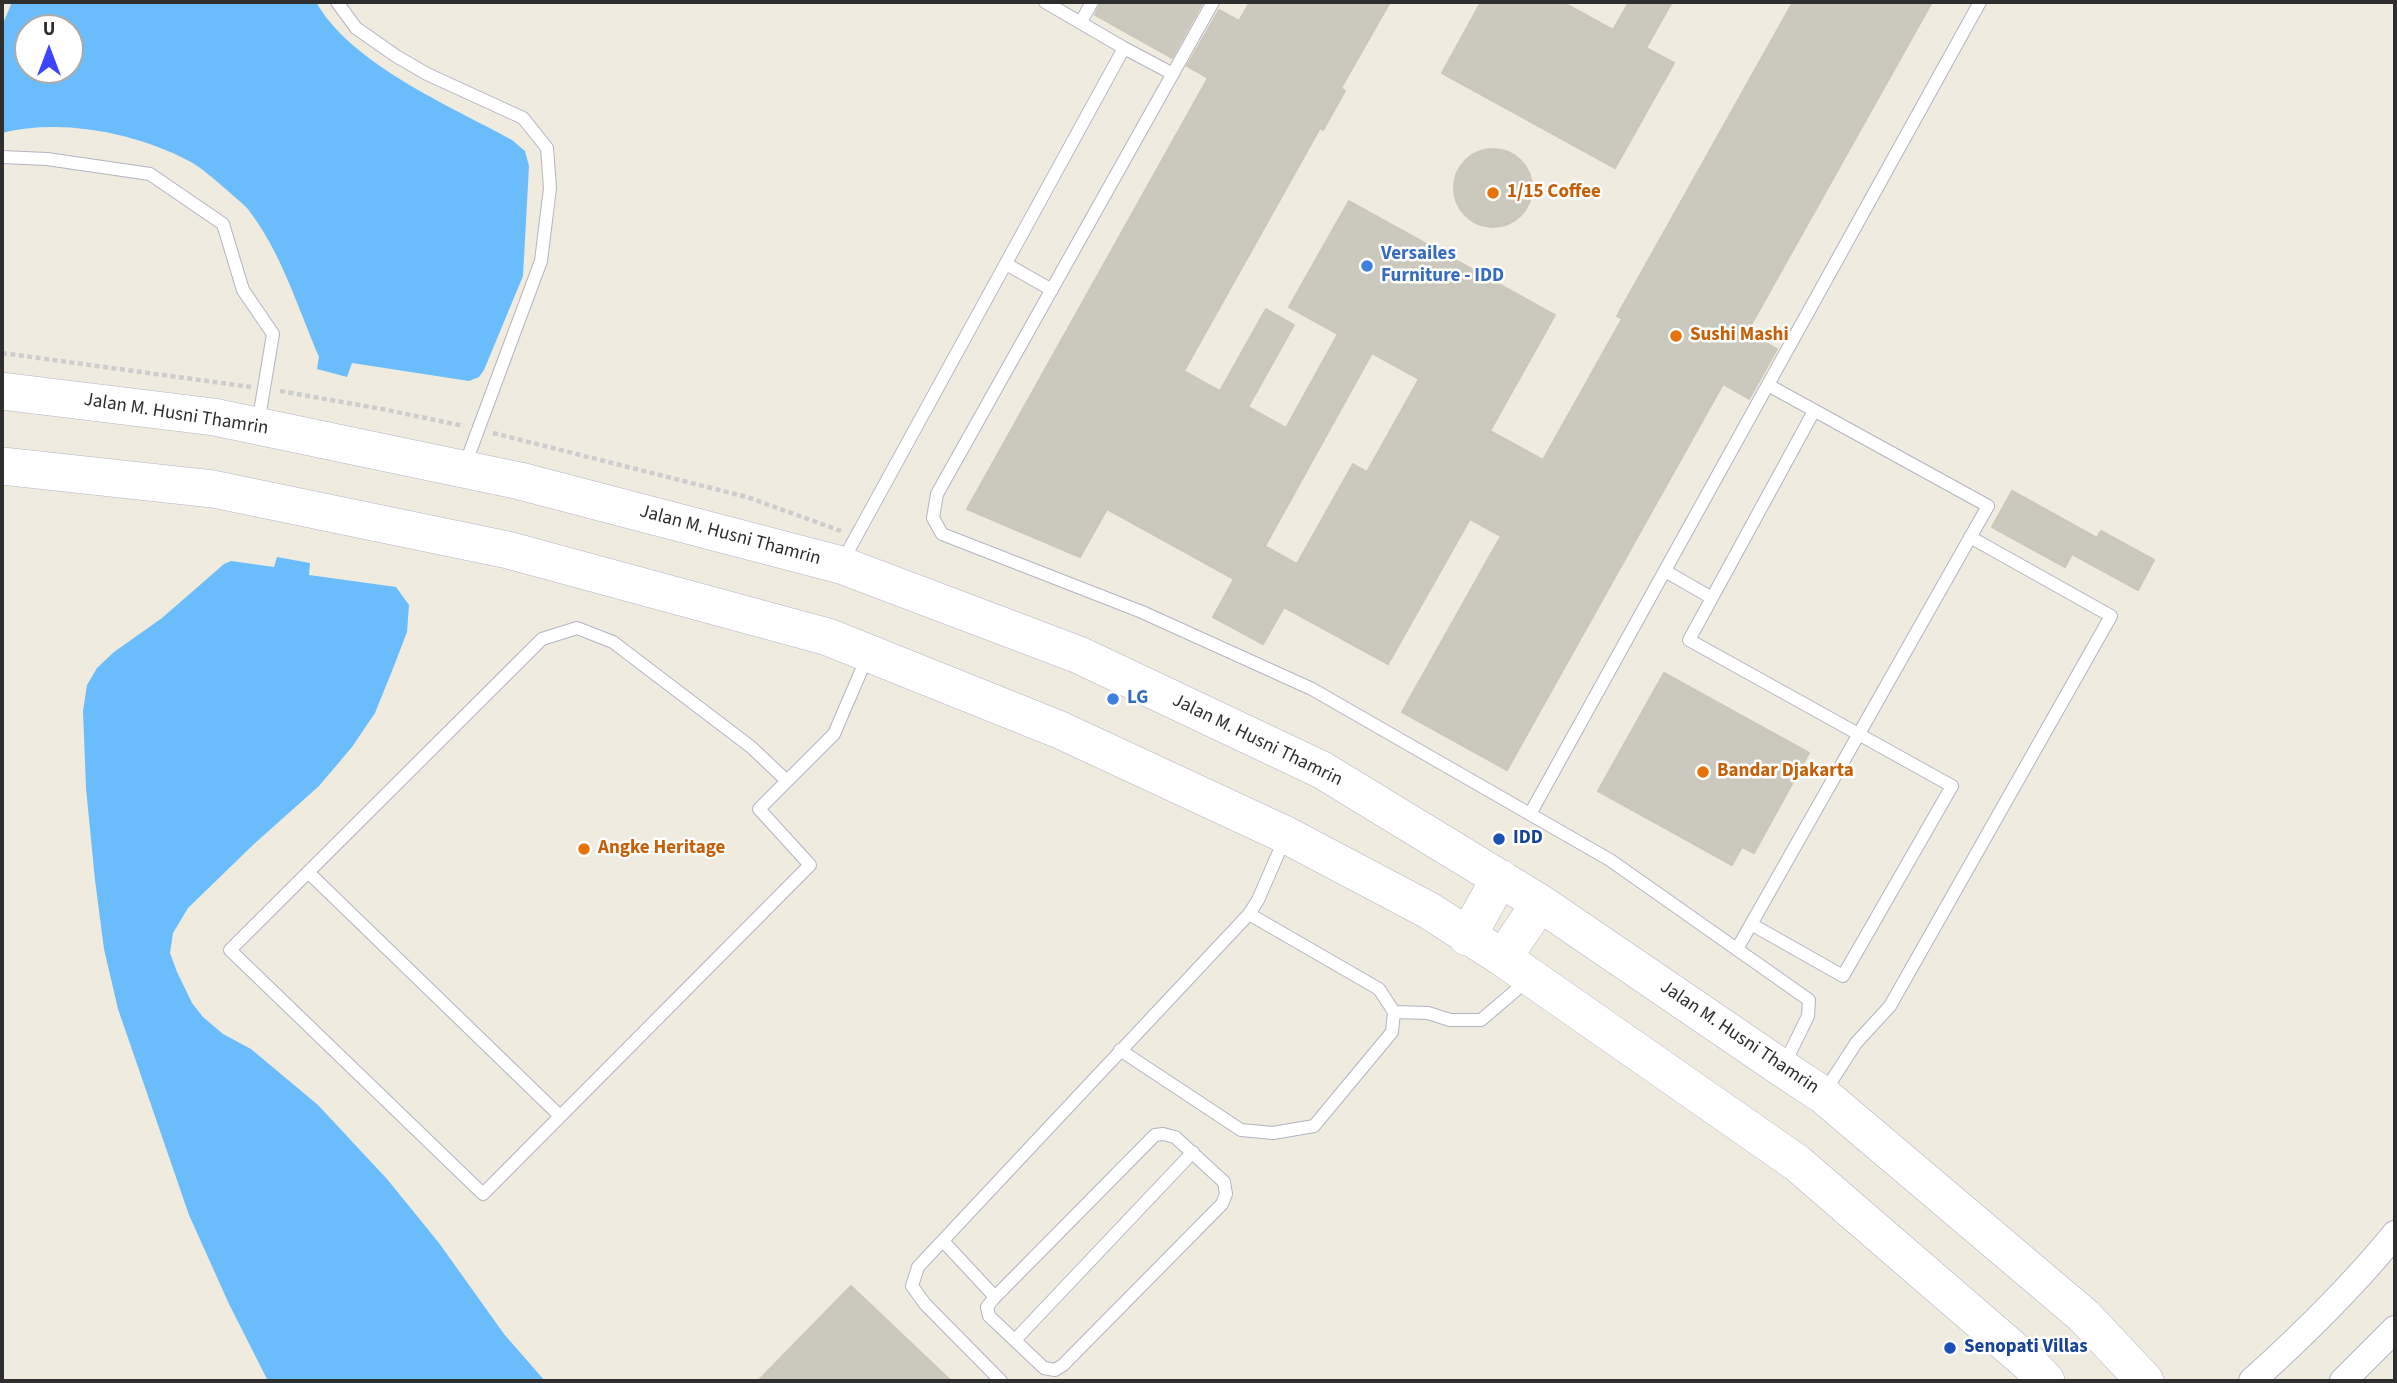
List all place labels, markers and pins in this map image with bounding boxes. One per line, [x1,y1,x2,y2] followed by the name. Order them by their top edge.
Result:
[1507,182,1601,204] place label: 1/15 Coffee
[1485,185,1501,201] marker: 1/15 Coffee
[1381,244,1504,288] place label: Versailes Furniture - IDD
[1359,258,1375,274] marker: Versailes Furniture - IDD
[1690,325,1789,347] place label: Sushi Mashi
[1668,328,1684,344] marker: Sushi Mashi
[1127,688,1148,710] place label: LG
[1105,691,1121,707] marker: LG
[1717,761,1854,783] place label: Bandar Djakarta
[1695,764,1711,780] marker: Bandar Djakarta
[1513,828,1543,850] place label: IDD
[1491,831,1507,847] marker: IDD
[598,838,725,860] place label: Angke Heritage
[576,841,592,857] marker: Angke Heritage
[1964,1337,2088,1359] place label: Senopati Villas
[1942,1340,1958,1356] marker: Senopati Villas

